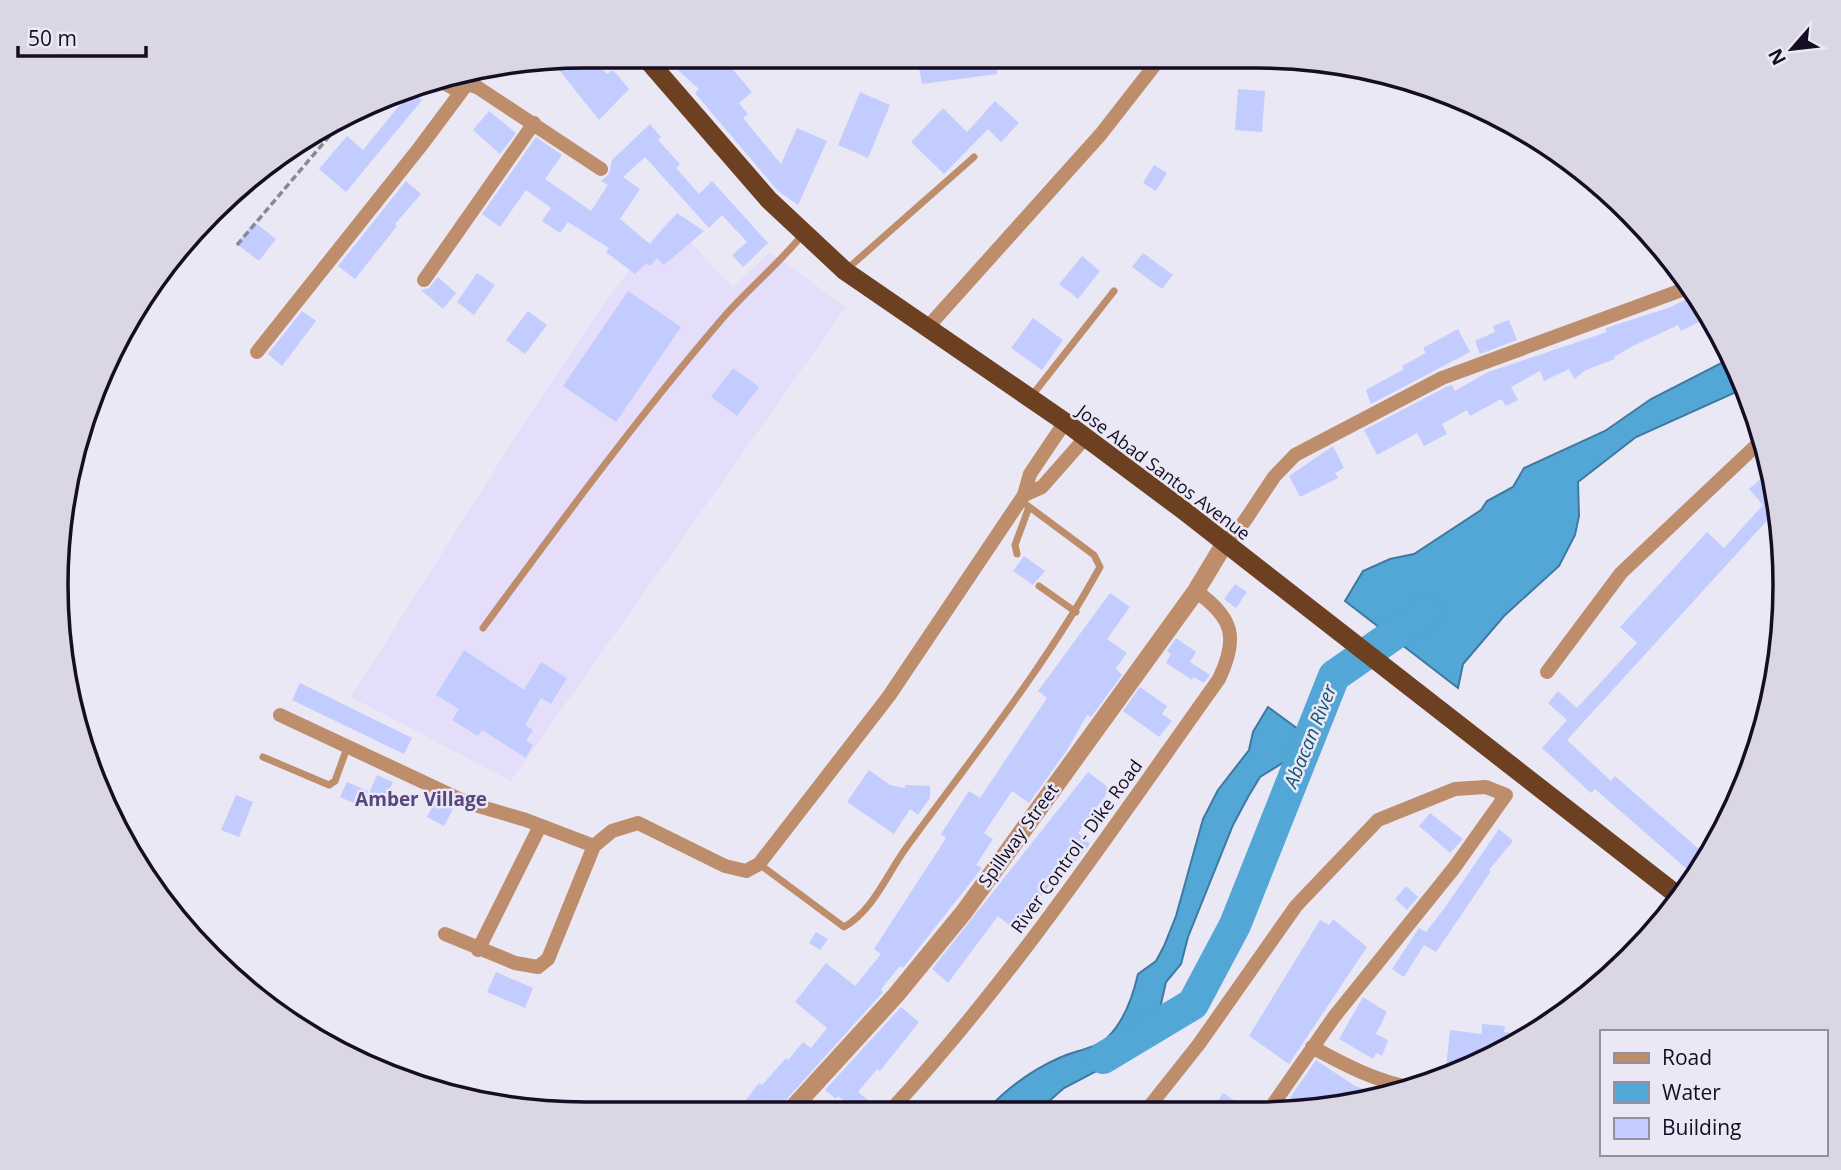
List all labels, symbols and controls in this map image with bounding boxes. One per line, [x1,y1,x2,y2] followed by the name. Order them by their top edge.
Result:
[18,14,145,58] scale bar
[1757,14,1827,84] north arrow
[28,24,77,52] text: 50 m
[1762,44,1792,70] text: N
[1071,398,1256,545] street label: Jose Abad Santos Avenue
[1277,679,1343,793] water label: Abacan River
[1005,754,1147,938] street label: River Control - Dike Road
[972,778,1064,892] street label: Spillway Street
[355,786,487,812] district label: Amber Village
[1600,1030,1827,1156] legend
[1662,1043,1712,1071] text: Road
[1662,1078,1721,1106] text: Water
[1662,1113,1741,1141] text: Building

